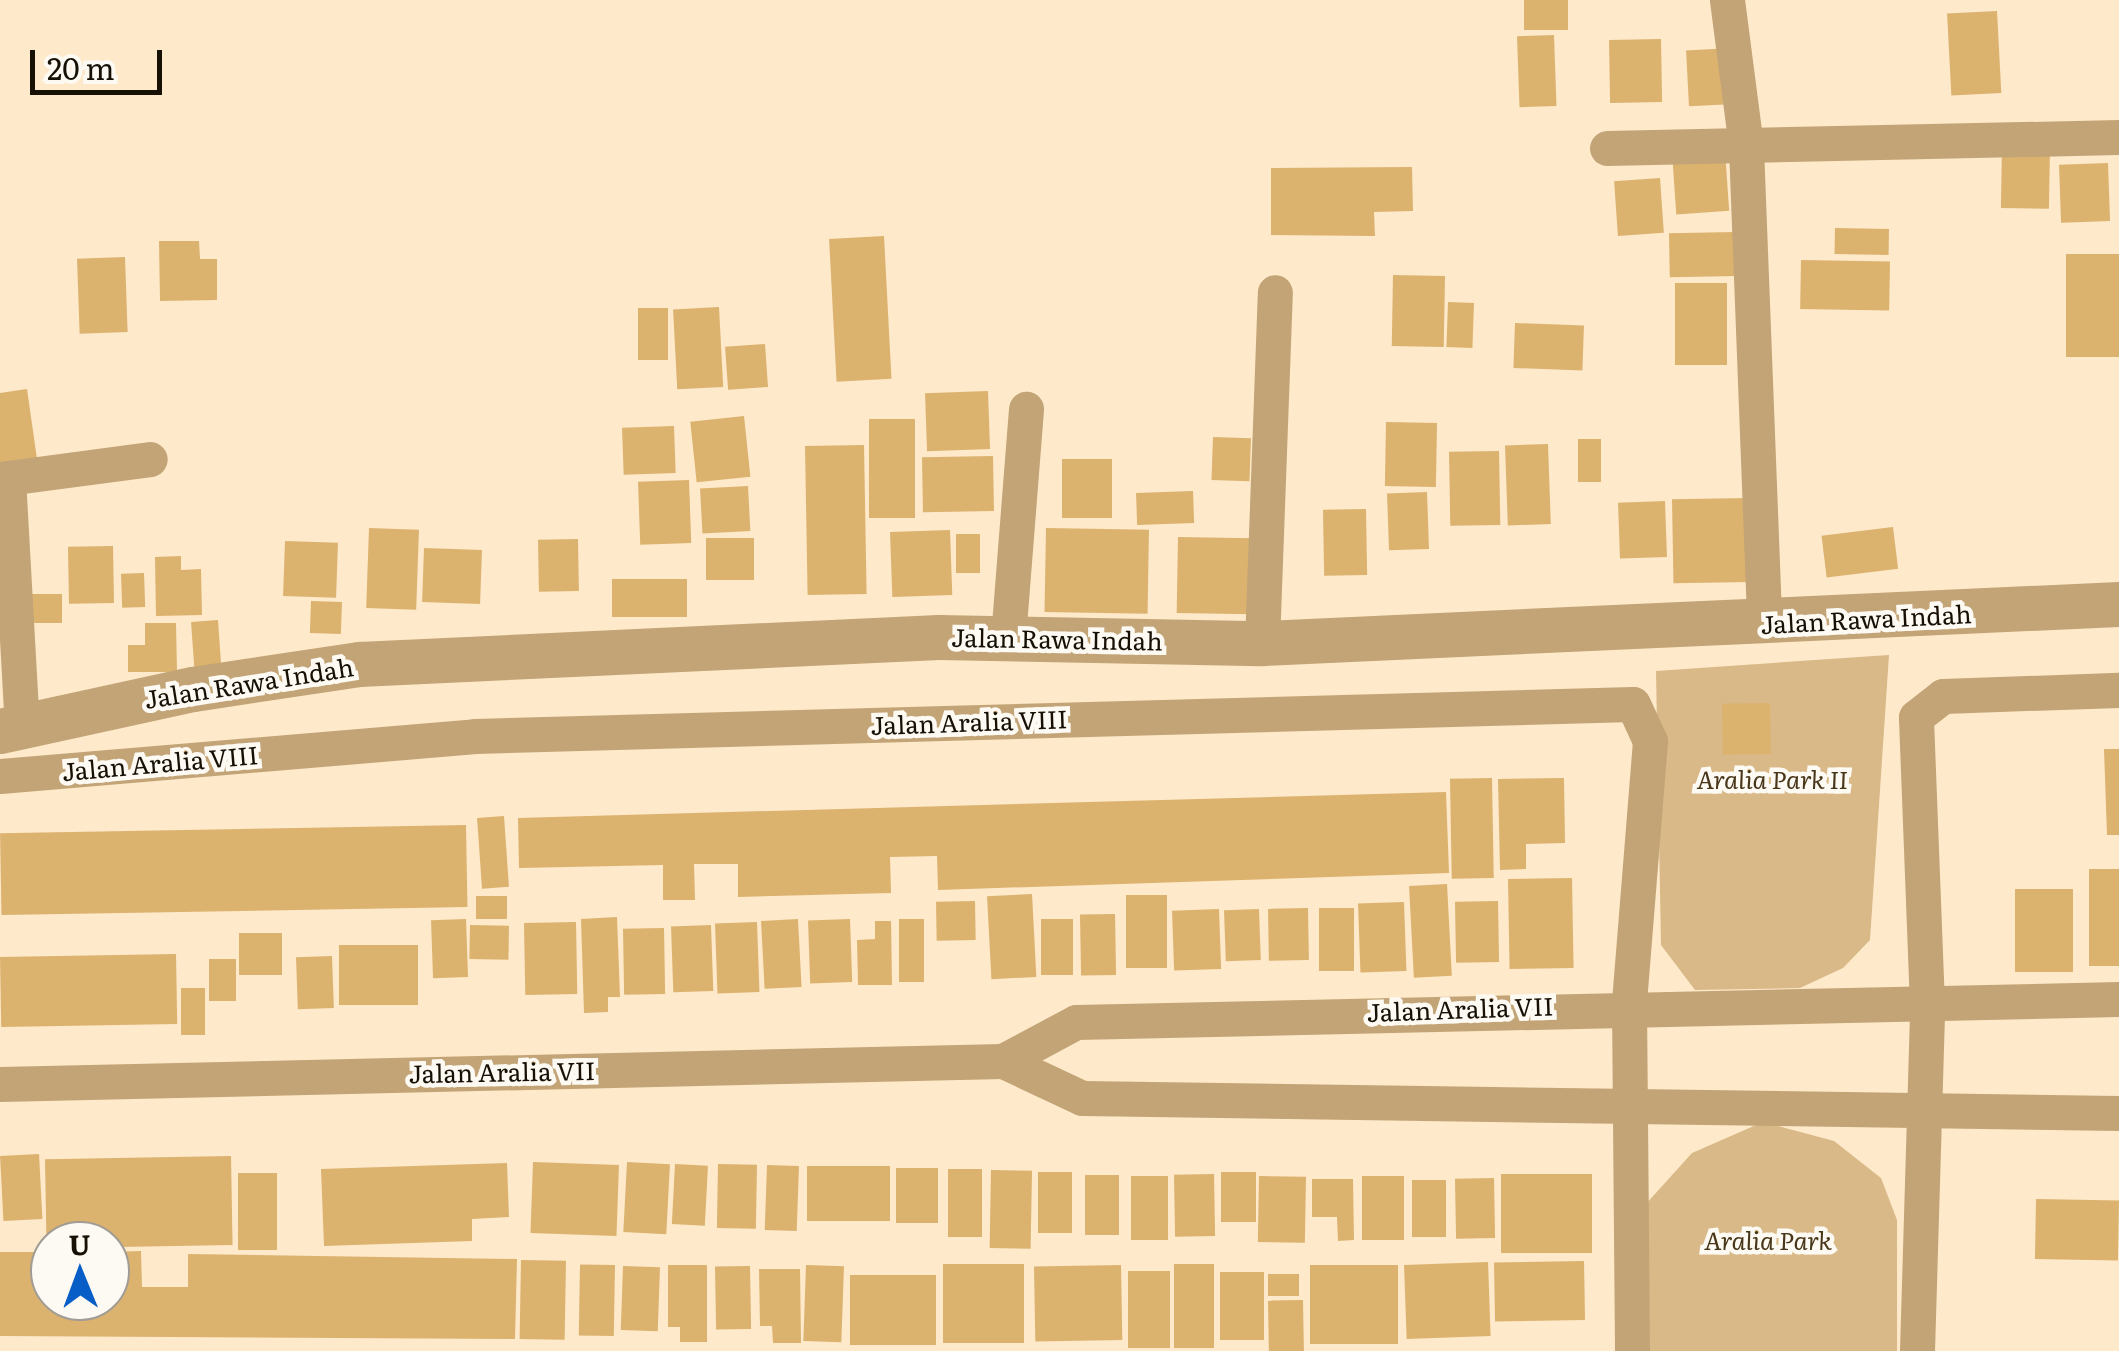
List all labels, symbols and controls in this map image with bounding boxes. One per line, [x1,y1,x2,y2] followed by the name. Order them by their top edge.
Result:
[35,30,168,92] scale bar
[47,45,115,89] text: 20 m
[1760,598,1972,640] street label: Jalan Rawa Indah
[951,622,1163,656] street label: Jalan Rawa Indah
[142,652,356,714] street label: Jalan Rawa Indah
[870,704,1068,740] street label: Jalan Aralia VIII
[61,739,259,787] street label: Jalan Aralia VIII
[1697,764,1847,794] park label: Aralia Park II
[1366,991,1554,1027] street label: Jalan Aralia VII
[408,1055,596,1089] street label: Jalan Aralia VII
[30,1221,130,1321] north arrow
[68,1222,91,1264] text: U
[1704,1225,1832,1255] park label: Aralia Park

